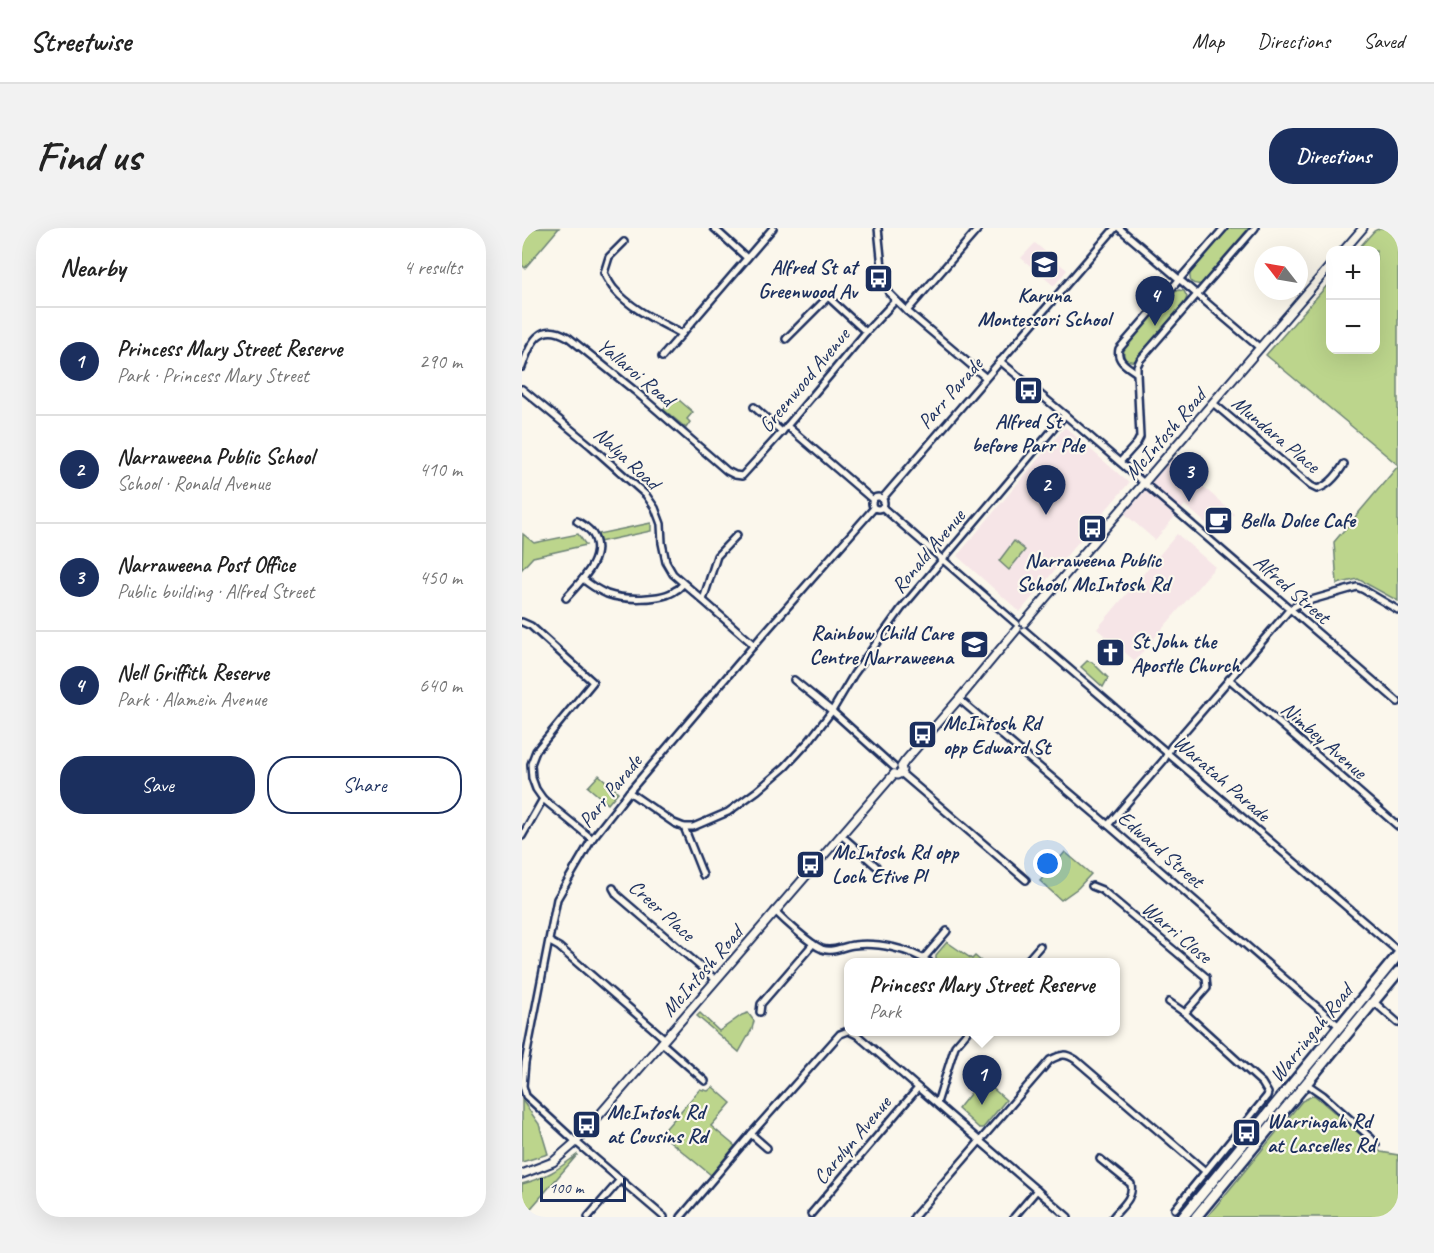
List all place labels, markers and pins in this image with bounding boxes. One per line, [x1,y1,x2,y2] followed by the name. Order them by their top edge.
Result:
[1028,248,1060,280] school or university icon: Karuna Montessori School
[758,254,860,304] place label: Alfred St at Greenwood Av
[862,263,894,295] bus stop icon: Alfred St at Greenwood Av
[1136,276,1174,326] pin: 4
[978,282,1115,332] place label: Karuna Montessori School
[1012,374,1044,406] bus stop icon: Alfred St before Parr Pde
[971,408,1087,458] place label: Alfred St before Parr Pde
[1170,452,1208,502] pin: 3
[1026,466,1066,515] pin: 2
[1203,504,1235,536] cafe icon: Bella Dolce Cafe
[1240,507,1357,533] place label: Bella Dolce Cafe
[1077,513,1109,545] bus stop icon: Narraweena Public School, McIntosh Rd
[1016,547,1173,597] place label: Narraweena Public School, McIntosh Rd
[810,620,955,670] place label: Rainbow Child Care Centre Narraweena
[1131,628,1241,678] place label: St John the Apostle Church
[958,629,990,661] school or university icon: Rainbow Child Care Centre Narraweena
[1094,637,1126,669] church icon: St John the Apostle Church
[943,710,1052,760] place label: McIntosh Rd opp Edward St
[906,719,938,751] bus stop icon: McIntosh Rd opp Edward St
[832,839,960,889] place label: McIntosh Rd opp Loch Etive Pl
[795,848,827,880] bus stop icon: McIntosh Rd opp Loch Etive Pl
[962,1056,1002,1105] pin: 1
[607,1099,711,1149] place label: McIntosh Rd at Cousins Rd
[570,1108,602,1140] bus stop icon: McIntosh Rd at Cousins Rd
[1267,1108,1378,1158] place label: Warringah Rd at Lascelles Rd
[1230,1117,1262,1149] bus stop icon: Warringah Rd at Lascelles Rd

